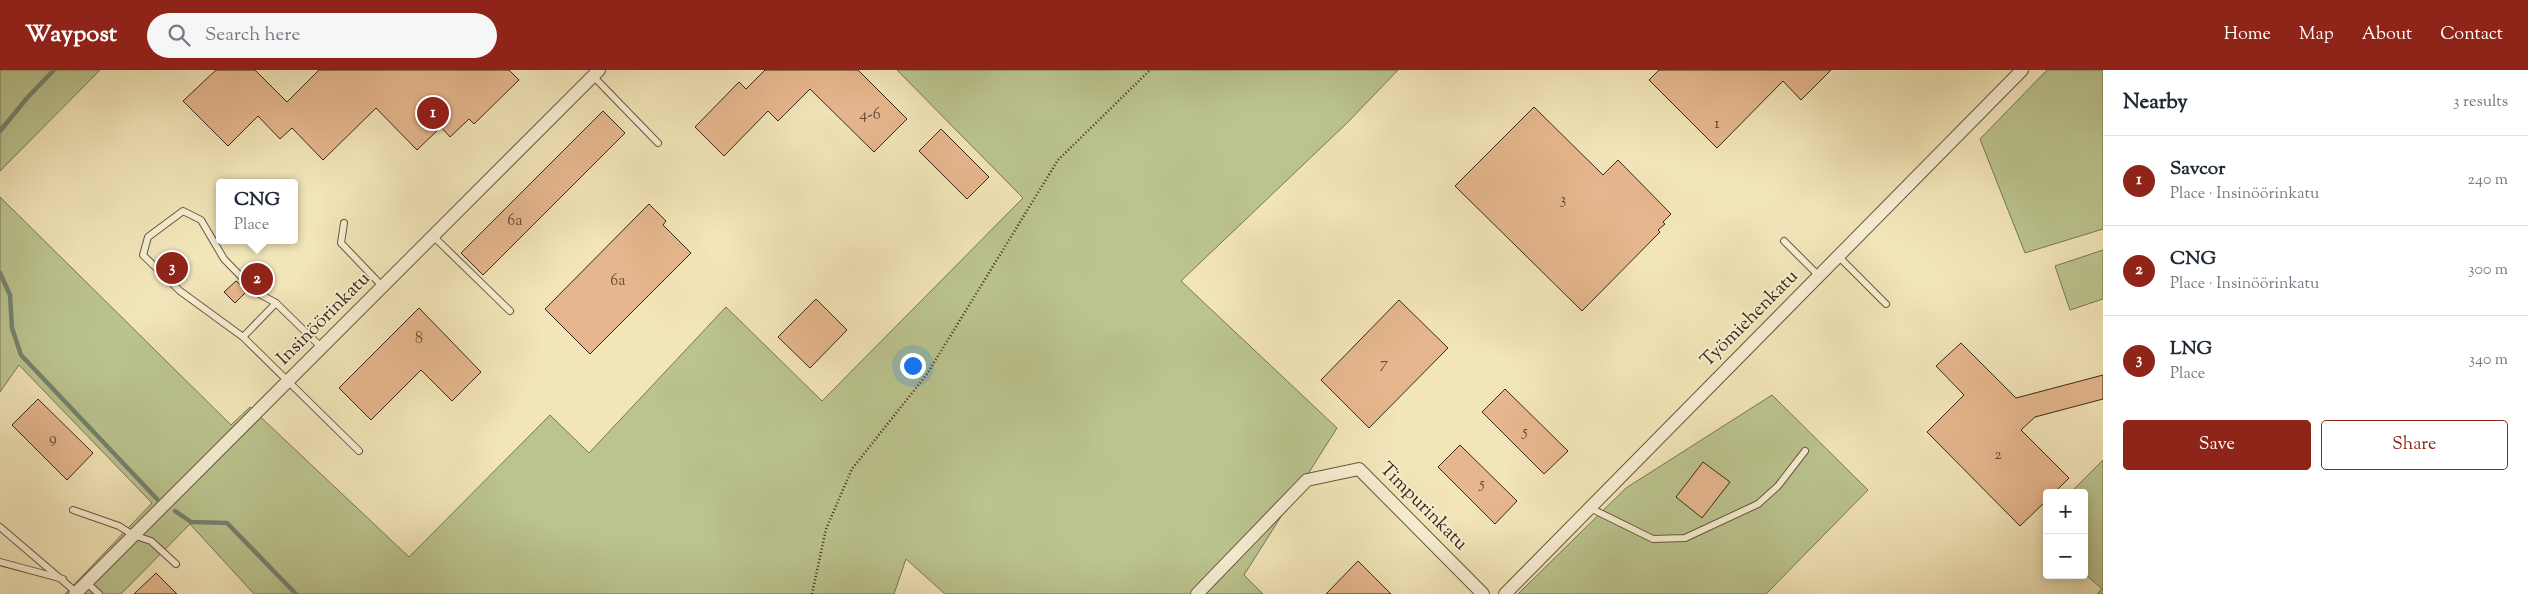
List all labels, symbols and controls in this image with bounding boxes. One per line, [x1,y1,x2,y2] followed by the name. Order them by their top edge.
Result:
[147,13,497,58] search box
[25,18,117,52] text: Waypost
[165,21,193,49] icon: search
[205,22,300,49] text: Search here
[2224,22,2271,48] text: Home
[2299,22,2334,48] text: Map
[2362,22,2412,48] text: About
[2440,22,2503,48] text: Contact
[2123,88,2188,118] text: Nearby
[2453,91,2508,114] text: 3 results
[417,94,449,132] pin: 1
[859,104,881,127] house number: 4-6
[1714,113,1720,136] house number: 1
[2170,156,2225,183] text: Savcor
[2136,169,2142,192] text: 1
[2467,169,2508,192] text: 240 m
[216,179,298,244] popup
[2170,183,2319,206] text: Place · Insinöörinkatu
[234,187,280,214] text: CNG
[1560,189,1566,212] house number: 3
[507,210,523,233] house number: 6a
[234,214,269,237] text: Place
[2170,246,2216,273] text: CNG
[156,249,188,287] pin: 3
[2135,259,2143,282] text: 2
[2468,259,2508,282] text: 300 m
[241,260,273,298] pin: 2
[1695,264,1805,374] street label: Työmiehenkatu
[271,266,377,372] street label: Insinöörinkatu
[610,270,626,293] house number: 6a
[2170,273,2319,296] text: Place · Insinöörinkatu
[415,328,423,351] house number: 8
[2170,336,2212,363] text: LNG
[2136,349,2142,372] text: 3
[2469,349,2508,372] text: 340 m
[900,353,926,379] your location
[1380,353,1388,376] house number: 7
[2170,363,2205,386] text: Place
[2123,420,2311,470] button: Save
[2321,420,2508,470] button: Share
[1521,421,1528,444] house number: 5
[49,428,57,451] house number: 9
[1994,444,2002,467] house number: 2
[1373,457,1473,557] street label: Timpurinkatu
[1478,473,1485,496] house number: 5
[2043,489,2088,579] map controls
[2043,489,2088,534] button: +
[2043,534,2088,579] button: −

